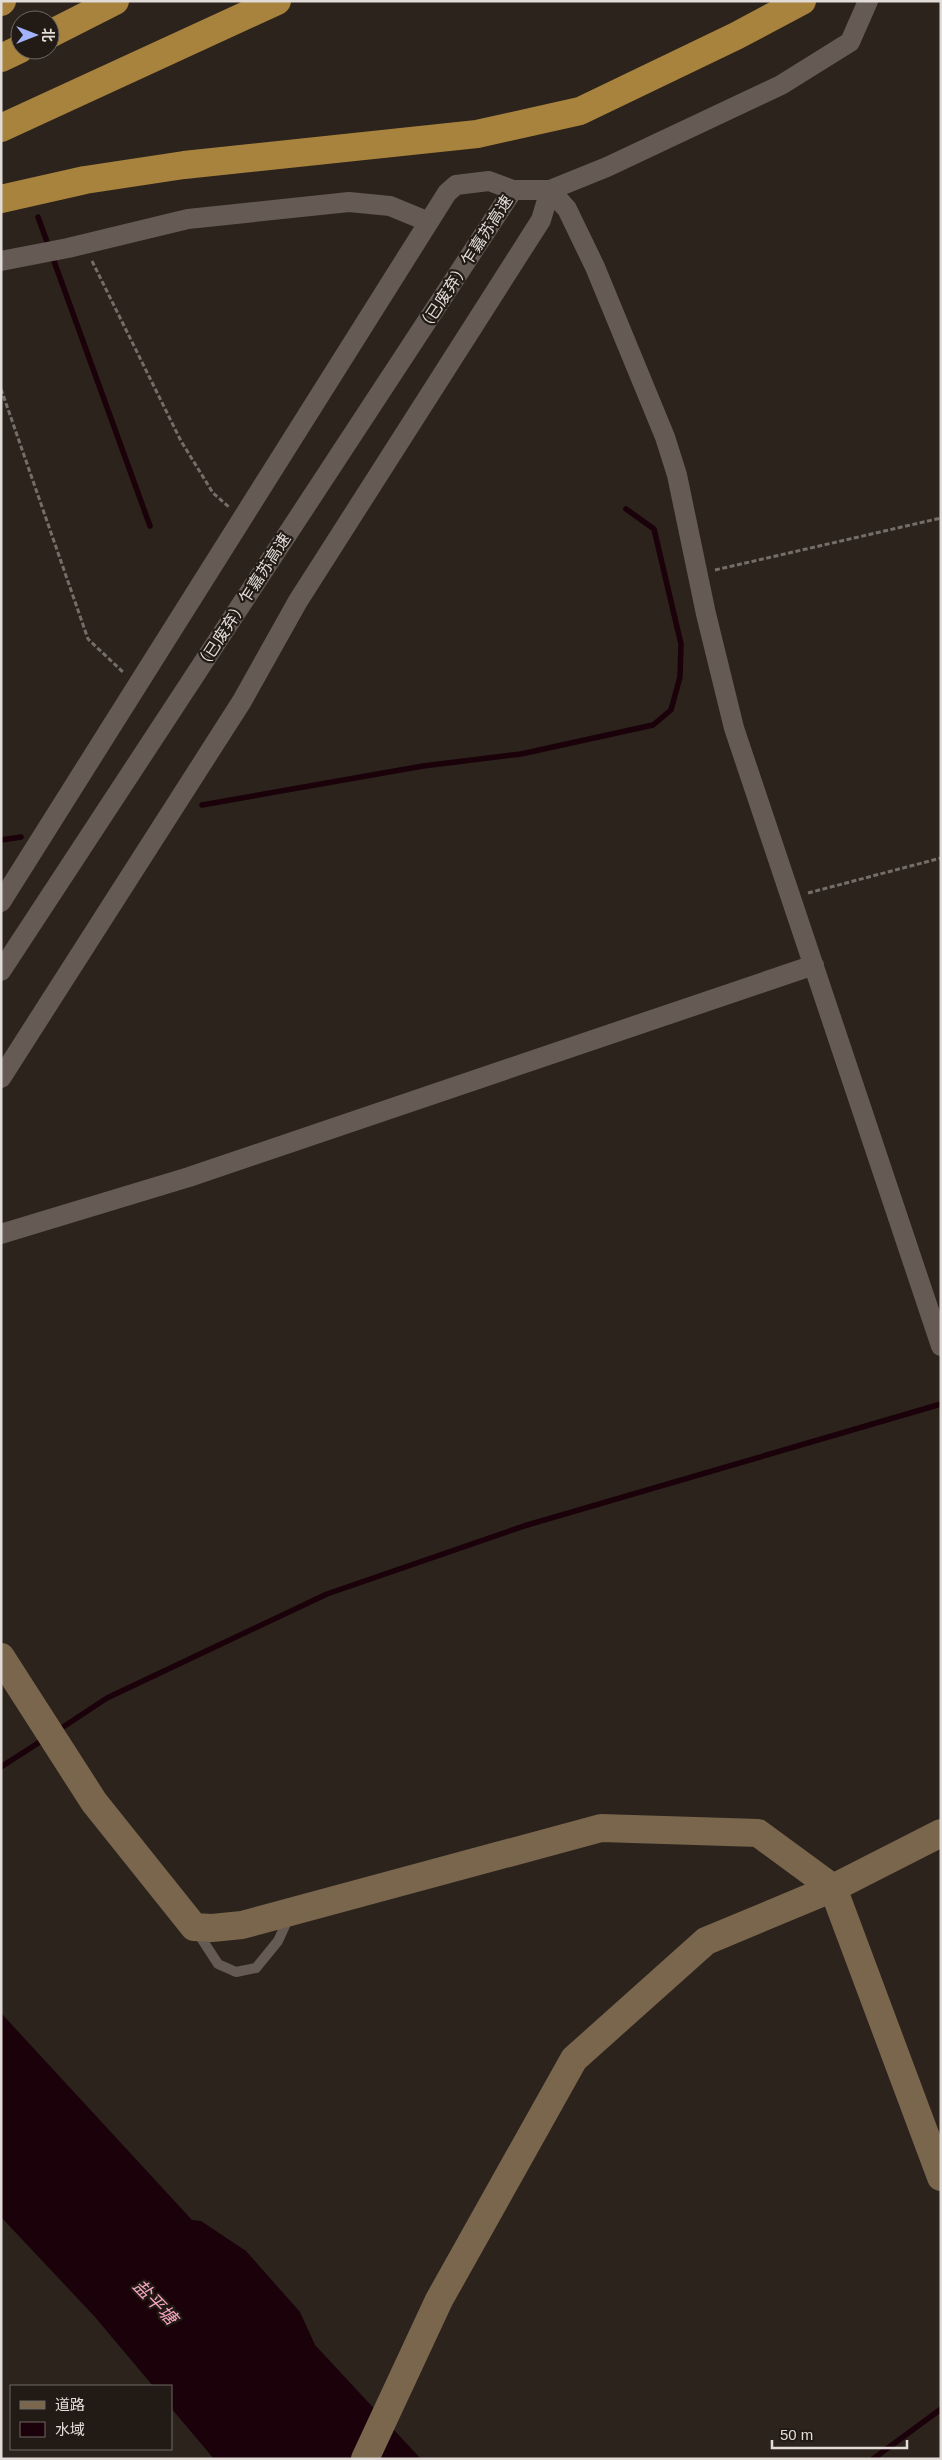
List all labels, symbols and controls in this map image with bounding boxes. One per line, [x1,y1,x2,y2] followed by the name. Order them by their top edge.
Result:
[10,10,60,60] north arrow
[40,28,56,42] text: 北
[414,192,516,336] street label: （已废弃）乍嘉苏高速
[192,530,294,674] street label: （已废弃）乍嘉苏高速
[129,2276,183,2331] water label: 盐平塘
[10,2385,172,2450] legend
[55,2396,85,2413] text: 道路
[772,2418,907,2450] scale bar
[55,2421,85,2438] text: 水域
[780,2426,813,2443] text: 50 m

